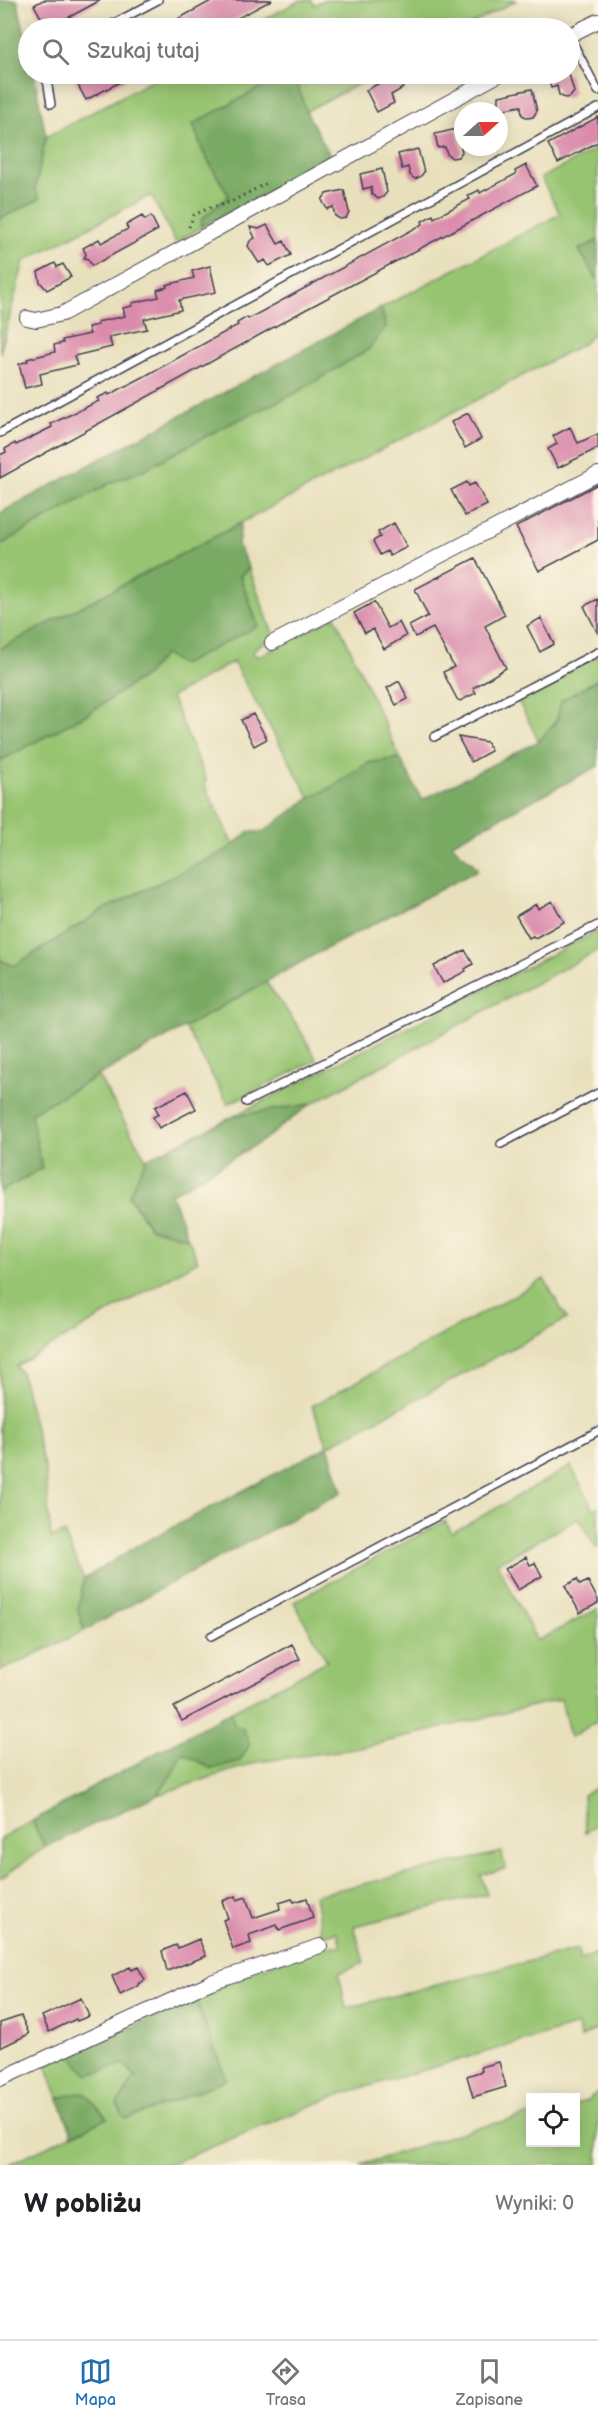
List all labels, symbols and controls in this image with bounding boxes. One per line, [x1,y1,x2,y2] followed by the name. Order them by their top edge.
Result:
[18,18,580,84] search box
[39,35,72,68] icon: search
[87,38,200,65] text: Szukaj tutaj
[454,102,508,156] north arrow
[526,2093,580,2147] map controls
[526,2093,580,2147] button: locate
[24,2189,142,2220] text: W pobliżu
[495,2192,574,2216] text: Wyniki: 0
[75,2355,116,2410] tab: Mapa
[266,2355,306,2410] tab: Trasa
[456,2355,523,2410] tab: Zapisane

